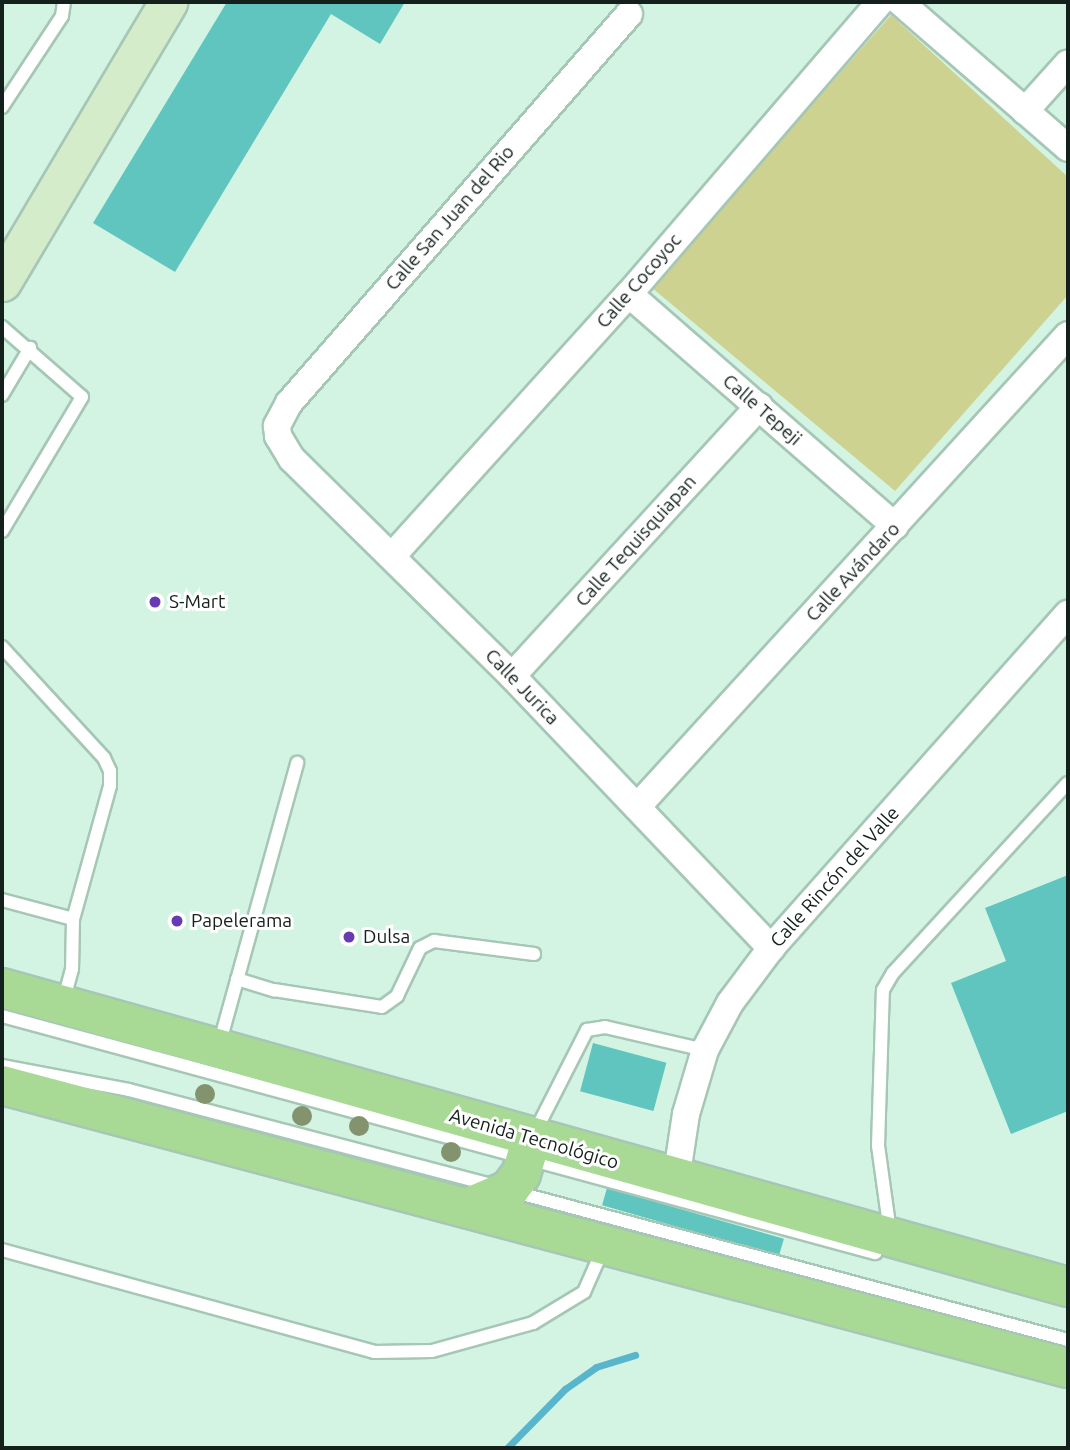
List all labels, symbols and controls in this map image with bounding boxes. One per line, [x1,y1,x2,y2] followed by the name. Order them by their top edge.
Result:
[381,141,519,295] street label: Calle San Juan del Rio
[592,229,686,333] street label: Calle Cocoyoc
[718,370,806,450] street label: Calle Tepeji
[571,470,701,612] street label: Calle Tequisquiapan
[801,518,905,626] street label: Calle Avándaro
[169,591,225,613] place label: S-Mart
[147,594,163,610] marker: S-Mart
[480,644,564,730] street label: Calle Jurica
[766,802,904,952] street label: Calle Rincón del Valle
[191,910,292,932] place label: Papelerama
[169,913,185,929] marker: Papelerama
[363,926,410,948] place label: Dulsa
[341,929,357,945] marker: Dulsa
[447,1104,621,1174] street label: Avenida Tecnológico

